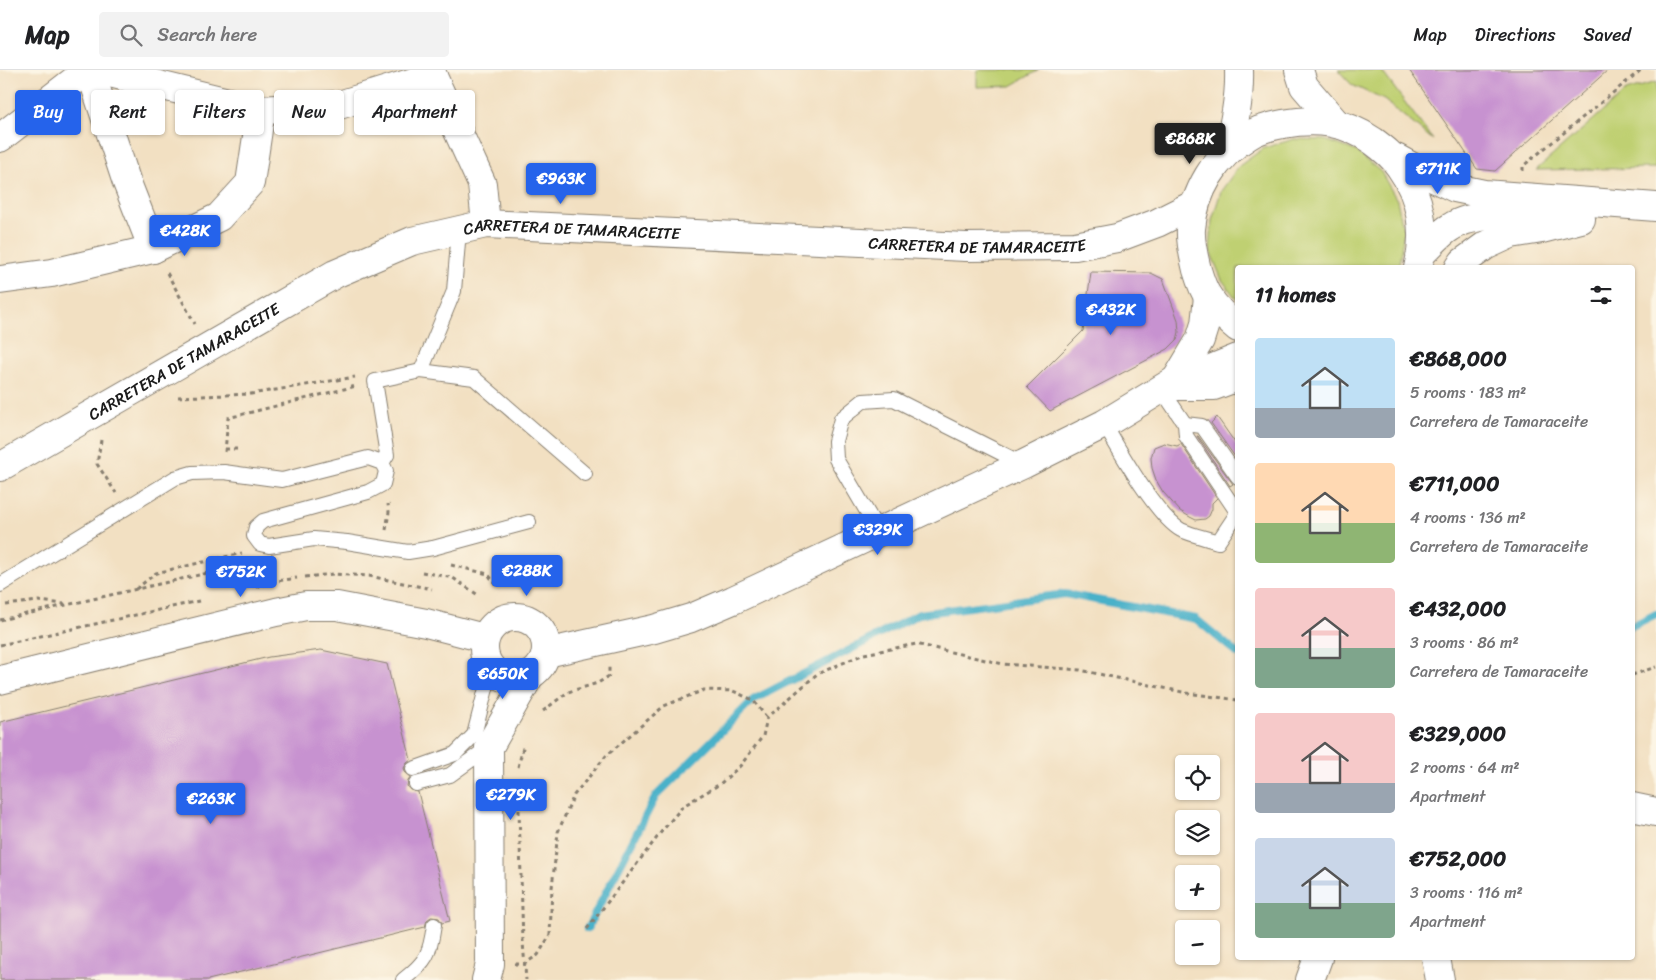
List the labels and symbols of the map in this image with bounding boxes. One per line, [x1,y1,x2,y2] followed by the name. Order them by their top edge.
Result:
[1155,122,1225,165] pin: €868K
[1403,152,1473,195] pin: €711K
[526,162,596,205] pin: €963K
[460,209,682,248] street label: CARRETERA DE TAMARACEITE
[150,214,220,257] pin: €428K
[868,228,1090,262] street label: CARRETERA DE TAMARACEITE
[82,294,286,428] street label: CARRETERA DE TAMARACEITE
[1076,294,1146,336] pin: €432K
[843,514,913,556] pin: €329K
[492,554,562,597] pin: €288K
[206,556,276,598] pin: €752K
[468,658,538,700] pin: €650K
[476,778,546,821] pin: €279K
[176,782,246,825] pin: €263K

